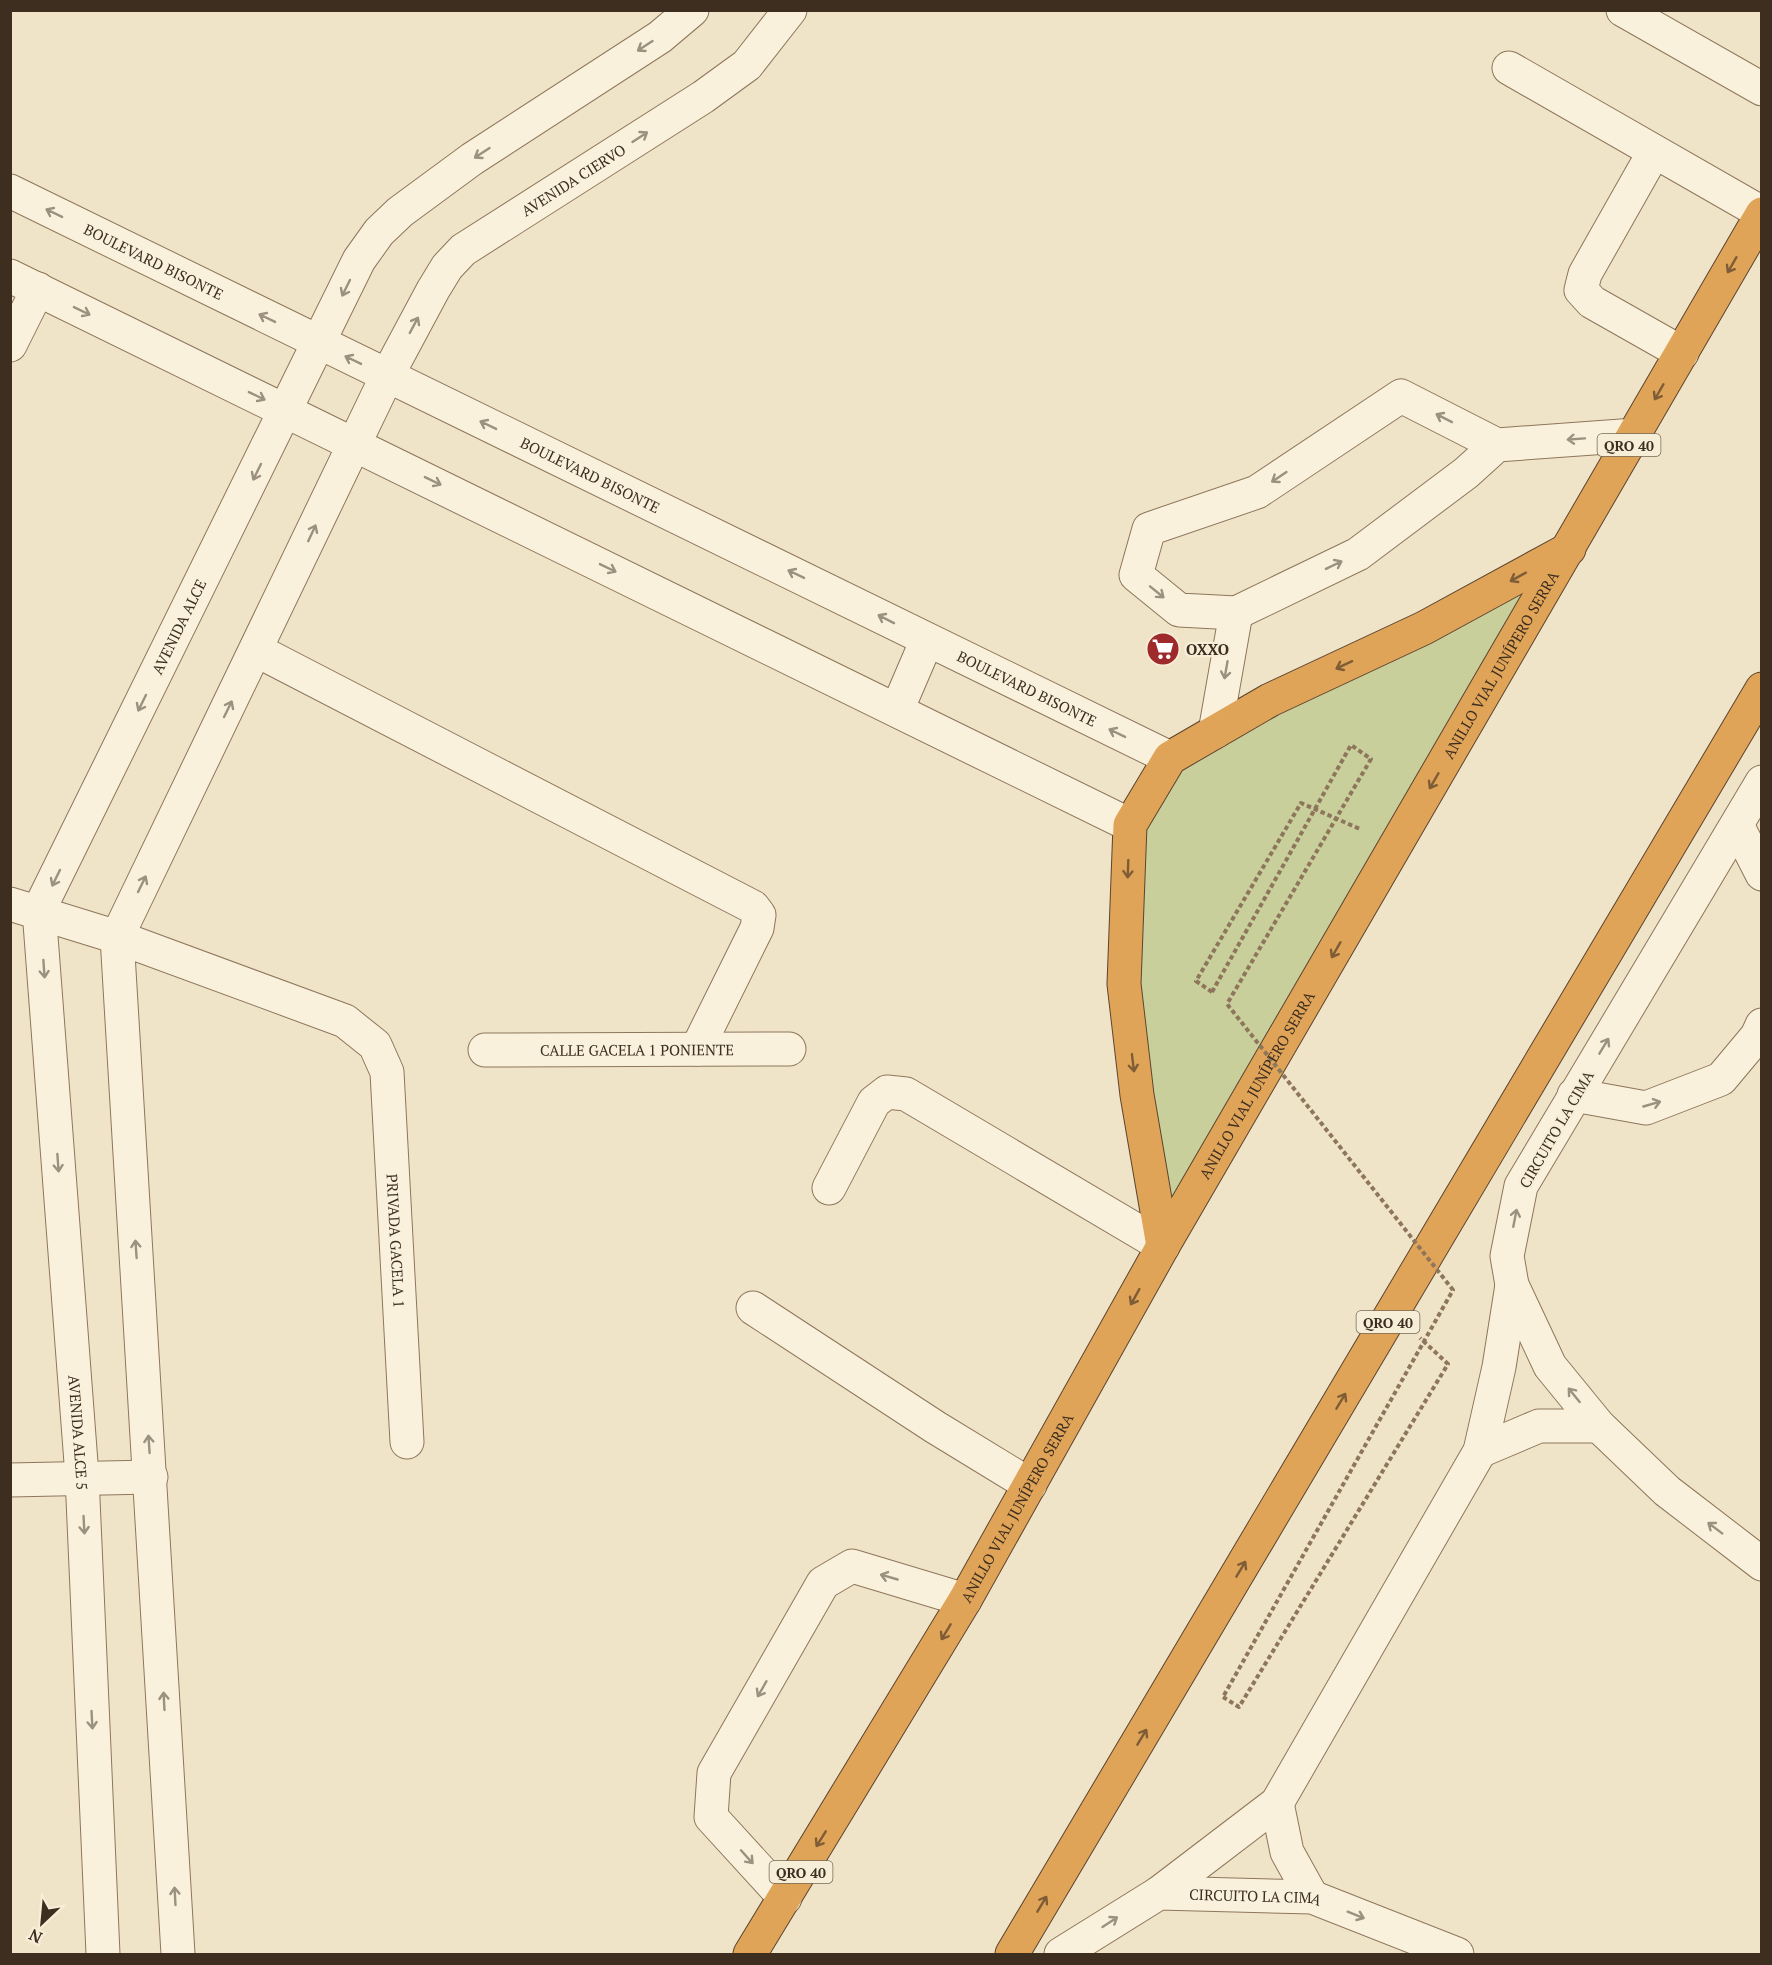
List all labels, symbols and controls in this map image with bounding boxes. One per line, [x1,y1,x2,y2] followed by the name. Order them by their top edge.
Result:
[637,40,654,52] one-way arrow
[631,131,648,143] one-way arrow
[517,139,629,220] street label: AVENIDA CIERVO
[474,147,491,159] one-way arrow
[46,207,64,218] one-way arrow
[81,219,227,304] street label: BOULEVARD BISONTE
[1726,256,1738,273] one-way arrow
[340,278,352,296] one-way arrow
[73,305,91,317] one-way arrow
[258,311,276,323] one-way arrow
[408,317,420,334] one-way arrow
[345,354,362,366] one-way arrow
[1653,383,1665,400] one-way arrow
[248,390,266,402] one-way arrow
[1436,412,1454,423] one-way arrow
[479,419,497,431] one-way arrow
[517,432,663,517] street label: BOULEVARD BISONTE
[1567,434,1587,445] one-way arrow
[1598,434,1660,456] road number: QRO 40
[250,462,262,480] one-way arrow
[1272,471,1288,483] one-way arrow
[423,476,441,488] one-way arrow
[306,524,318,542] one-way arrow
[1325,559,1343,571] one-way arrow
[598,562,616,574] one-way arrow
[1438,566,1563,762] street label: ANILLO VIAL JUNÍPERO SERRA
[787,568,805,580] one-way arrow
[1509,572,1527,583] one-way arrow
[147,576,210,677] street label: AVENIDA ALCE
[1148,585,1164,598] one-way arrow
[877,613,895,624] one-way arrow
[1145,631,1181,667] supermarket icon: OXXO
[1186,639,1229,659] place label: OXXO
[954,646,1100,731] street label: BOULEVARD BISONTE
[1220,660,1231,679] one-way arrow
[1335,660,1353,672] one-way arrow
[136,693,147,711] one-way arrow
[222,700,234,718] one-way arrow
[1109,726,1127,738] one-way arrow
[1428,772,1440,789] one-way arrow
[1123,858,1134,878] one-way arrow
[49,868,61,886] one-way arrow
[137,876,149,894] one-way arrow
[1330,941,1342,958] one-way arrow
[38,958,49,978] one-way arrow
[1194,987,1319,1182] street label: ANILLO VIAL JUNÍPERO SERRA
[1598,1038,1610,1055] one-way arrow
[540,1039,734,1060] street label: CALLE GACELA 1 PONIENTE
[1128,1053,1139,1073] one-way arrow
[1514,1066,1598,1191] street label: CIRCUITO LA CIMA
[1642,1098,1661,1109] one-way arrow
[53,1153,64,1173] one-way arrow
[383,1173,410,1308] street label: PRIVADA GACELA 1
[1510,1208,1521,1228] one-way arrow
[131,1240,142,1260] one-way arrow
[1129,1288,1141,1305] one-way arrow
[1356,1311,1420,1333] road number: QRO 40
[64,1374,93,1490] street label: AVENIDA ALCE 5
[1567,1387,1580,1403] one-way arrow
[1335,1393,1347,1410] one-way arrow
[956,1409,1078,1606] street label: ANILLO VIAL JUNÍPERO SERRA
[143,1434,154,1454] one-way arrow
[78,1515,89,1535] one-way arrow
[1707,1522,1723,1535] one-way arrow
[1236,1561,1248,1578] one-way arrow
[880,1571,899,1582] one-way arrow
[940,1623,952,1640] one-way arrow
[756,1680,768,1697] one-way arrow
[158,1692,169,1712] one-way arrow
[87,1710,98,1730] one-way arrow
[1136,1729,1148,1746] one-way arrow
[815,1830,827,1847] one-way arrow
[740,1849,754,1864] one-way arrow
[770,1861,832,1883] road number: QRO 40
[1189,1884,1326,1910] street label: CIRCUITO LA CIMA
[169,1887,180,1907] one-way arrow
[12,1893,72,1953] north arrow
[1037,1896,1049,1913] one-way arrow
[1347,1910,1365,1921] one-way arrow
[1101,1916,1118,1928] one-way arrow
[25,1924,46,1949] text: N

